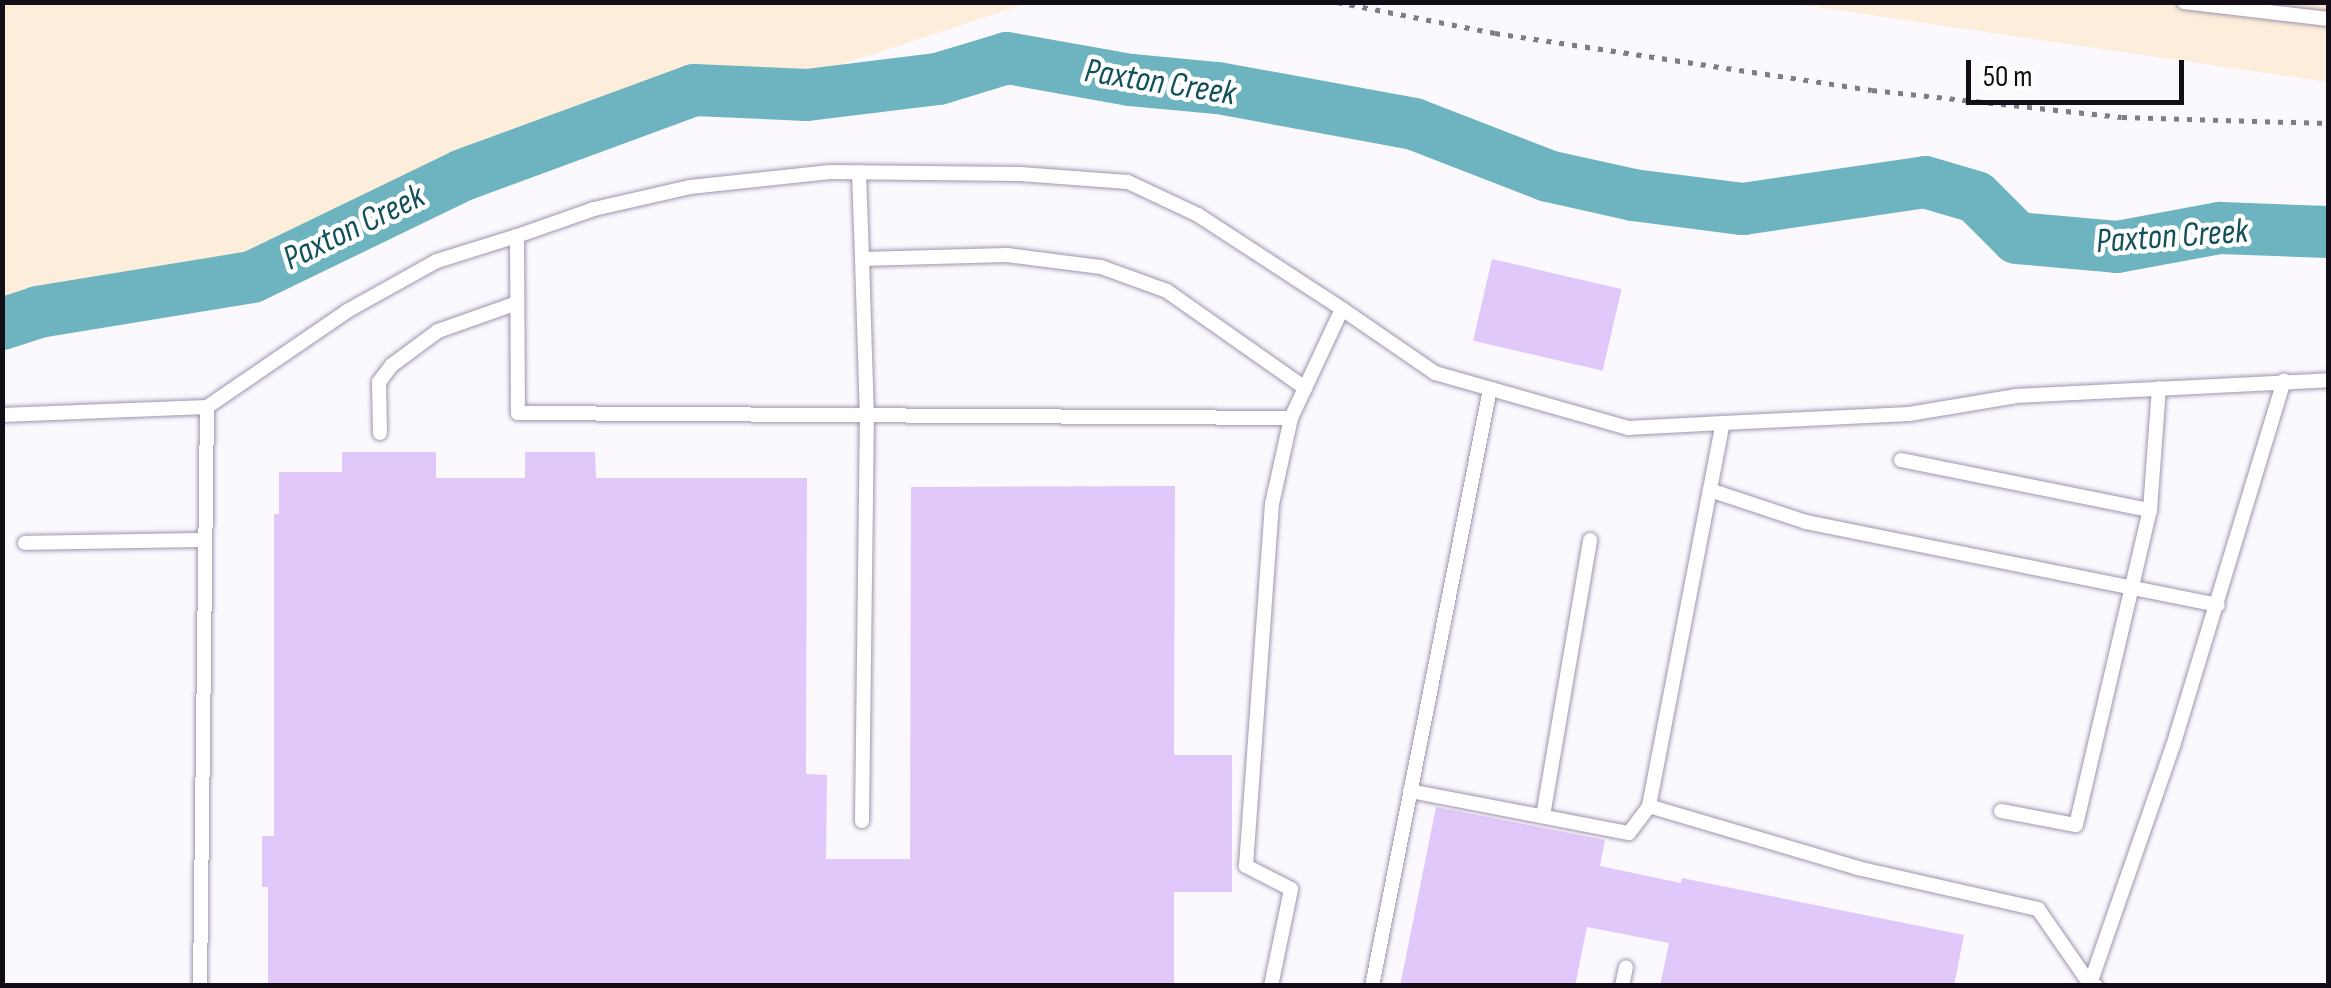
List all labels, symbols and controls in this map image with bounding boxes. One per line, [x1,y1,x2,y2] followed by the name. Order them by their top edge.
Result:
[1971,40,2188,102] scale bar
[1082,50,1238,116] water label: Paxton Creek
[1983,59,2032,95] text: 50 m
[276,176,432,280] water label: Paxton Creek
[2095,211,2249,263] water label: Paxton Creek

